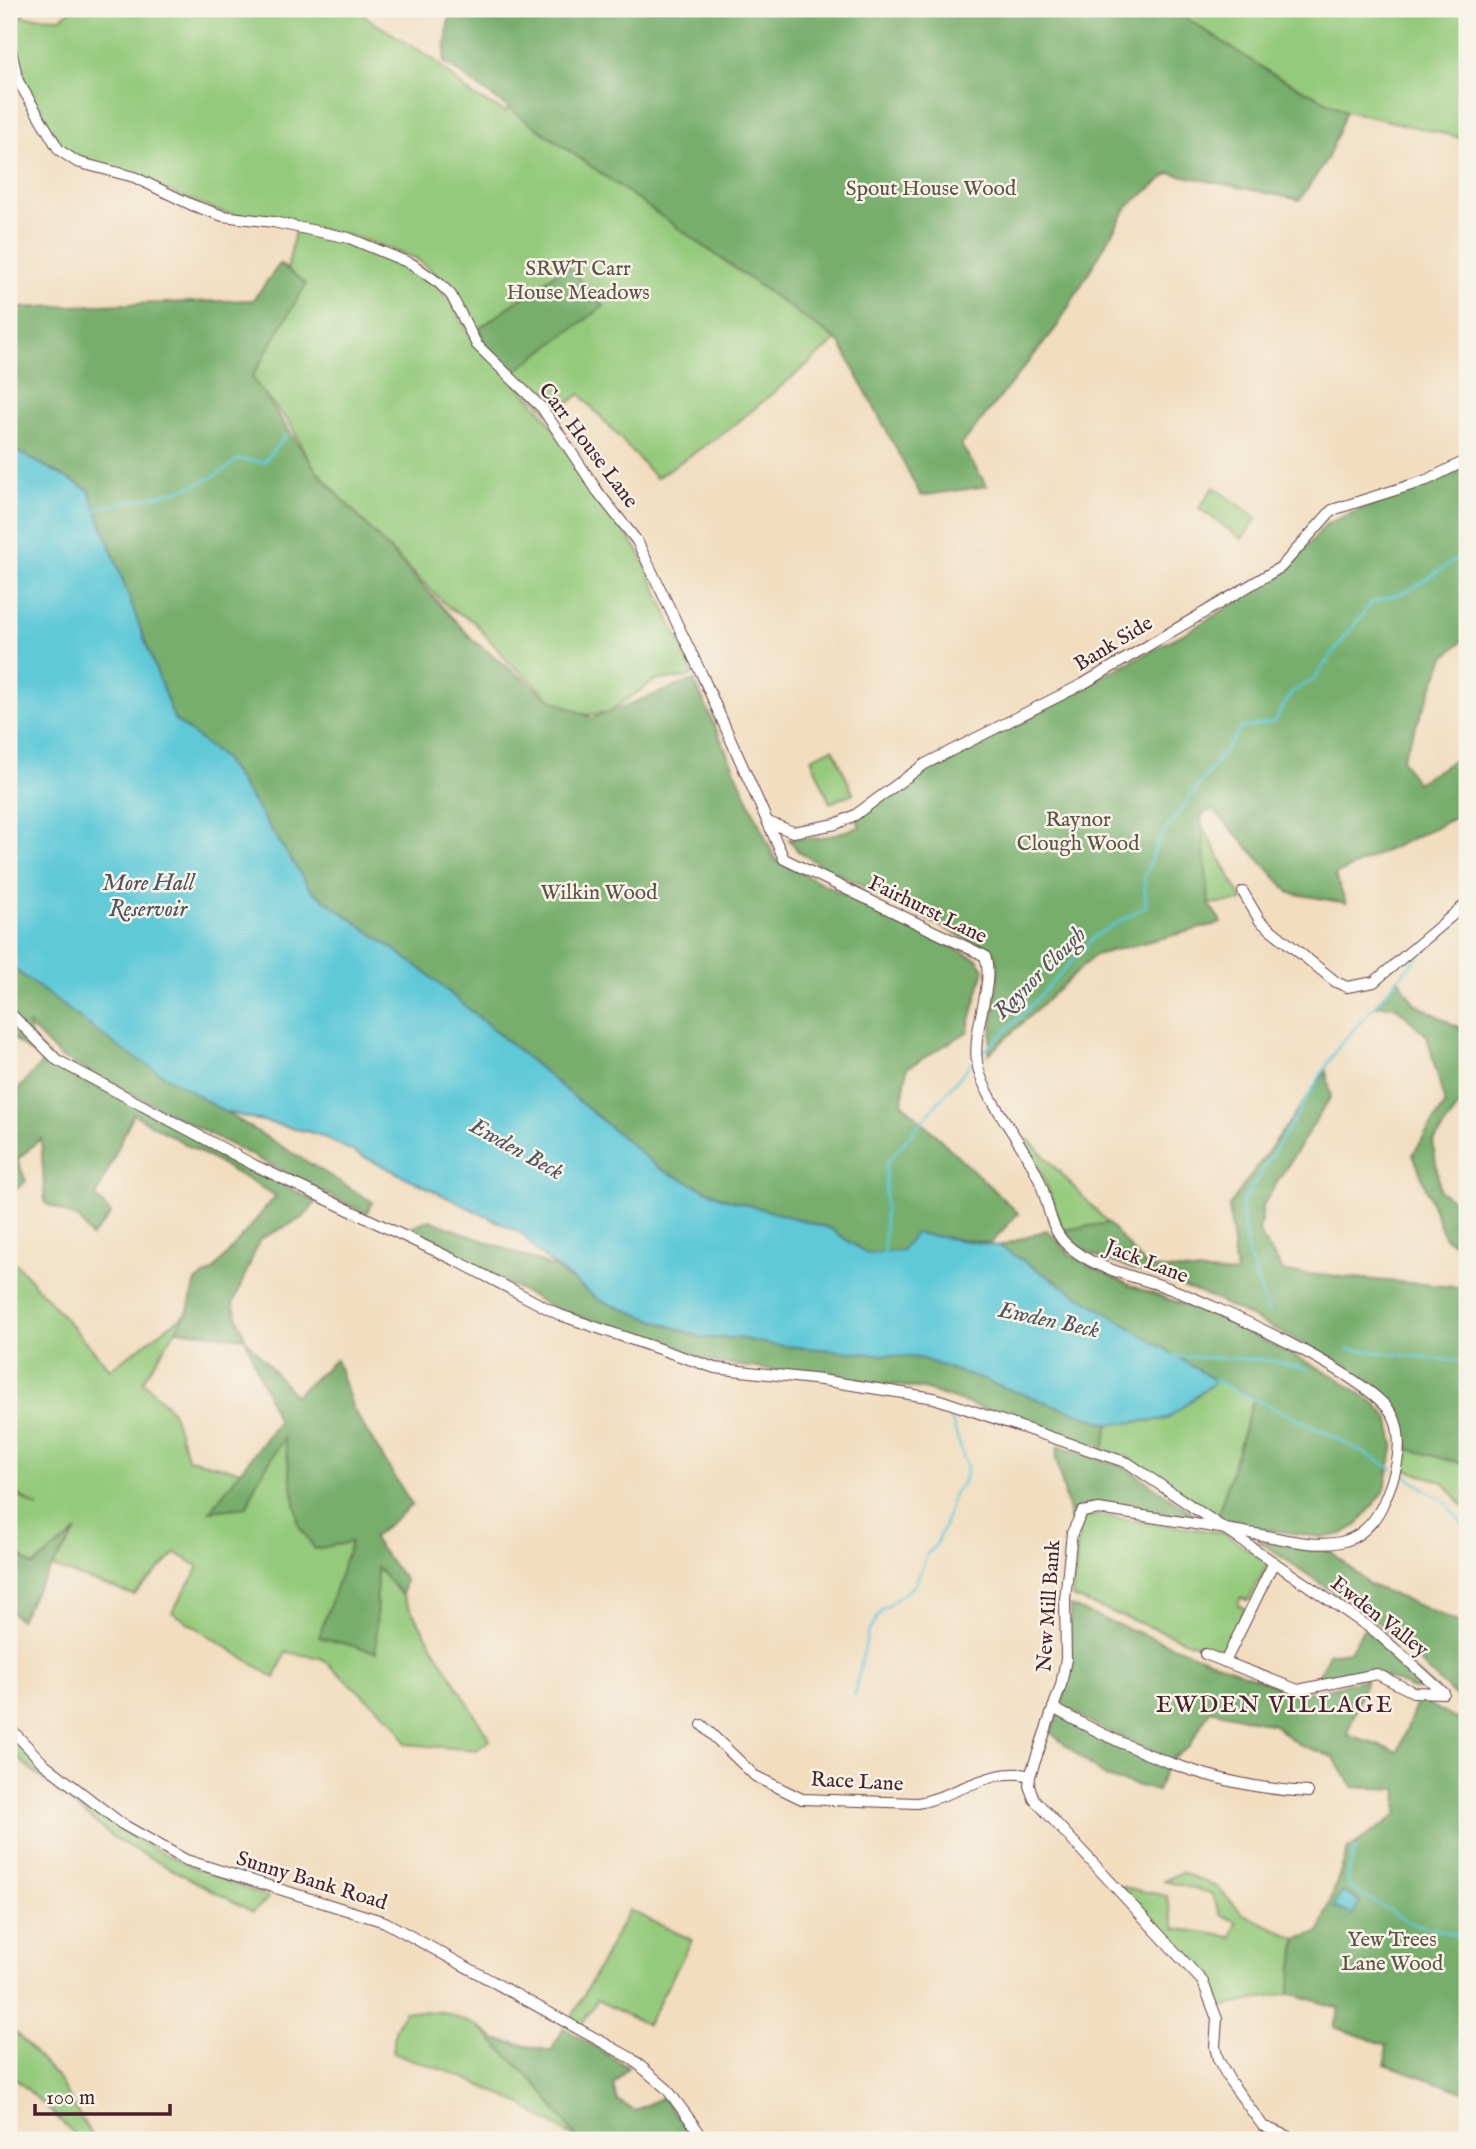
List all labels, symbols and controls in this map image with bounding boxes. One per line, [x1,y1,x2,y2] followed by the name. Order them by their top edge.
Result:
[846,176,1017,203] park label: Spout House Wood
[506,256,650,307] park label: SRWT Carr House Meadows
[532,378,644,514] street label: Carr House Lane
[1069,610,1158,678] street label: Bank Side
[1017,807,1140,858] park label: Raynor Clough Wood
[102,869,196,924] water label: More Hall Reservoir
[863,870,992,951] street label: Fairhurst Lane
[541,880,658,907] park label: Wilkin Wood
[988,920,1094,1026] water label: Raynor Clough
[463,1111,568,1187] water label: Ewden Beck
[1099,1234,1192,1291] street label: Jack Lane
[995,1295,1102,1345] water label: Ewden Beck
[1031,1538,1068,1673] street label: New Mill Bank
[1325,1570,1434,1664] street label: Ewden Valley
[1156,1690,1394,1721] district label: EWDEN VILLAGE
[810,1767,904,1798] street label: Race Lane
[233,1846,391,1917] street label: Sunny Bank Road
[1341,1927,1444,1978] park label: Yew Trees Lane Wood
[35,2072,170,2116] scale bar
[46,2085,95,2112] text: 100 m

